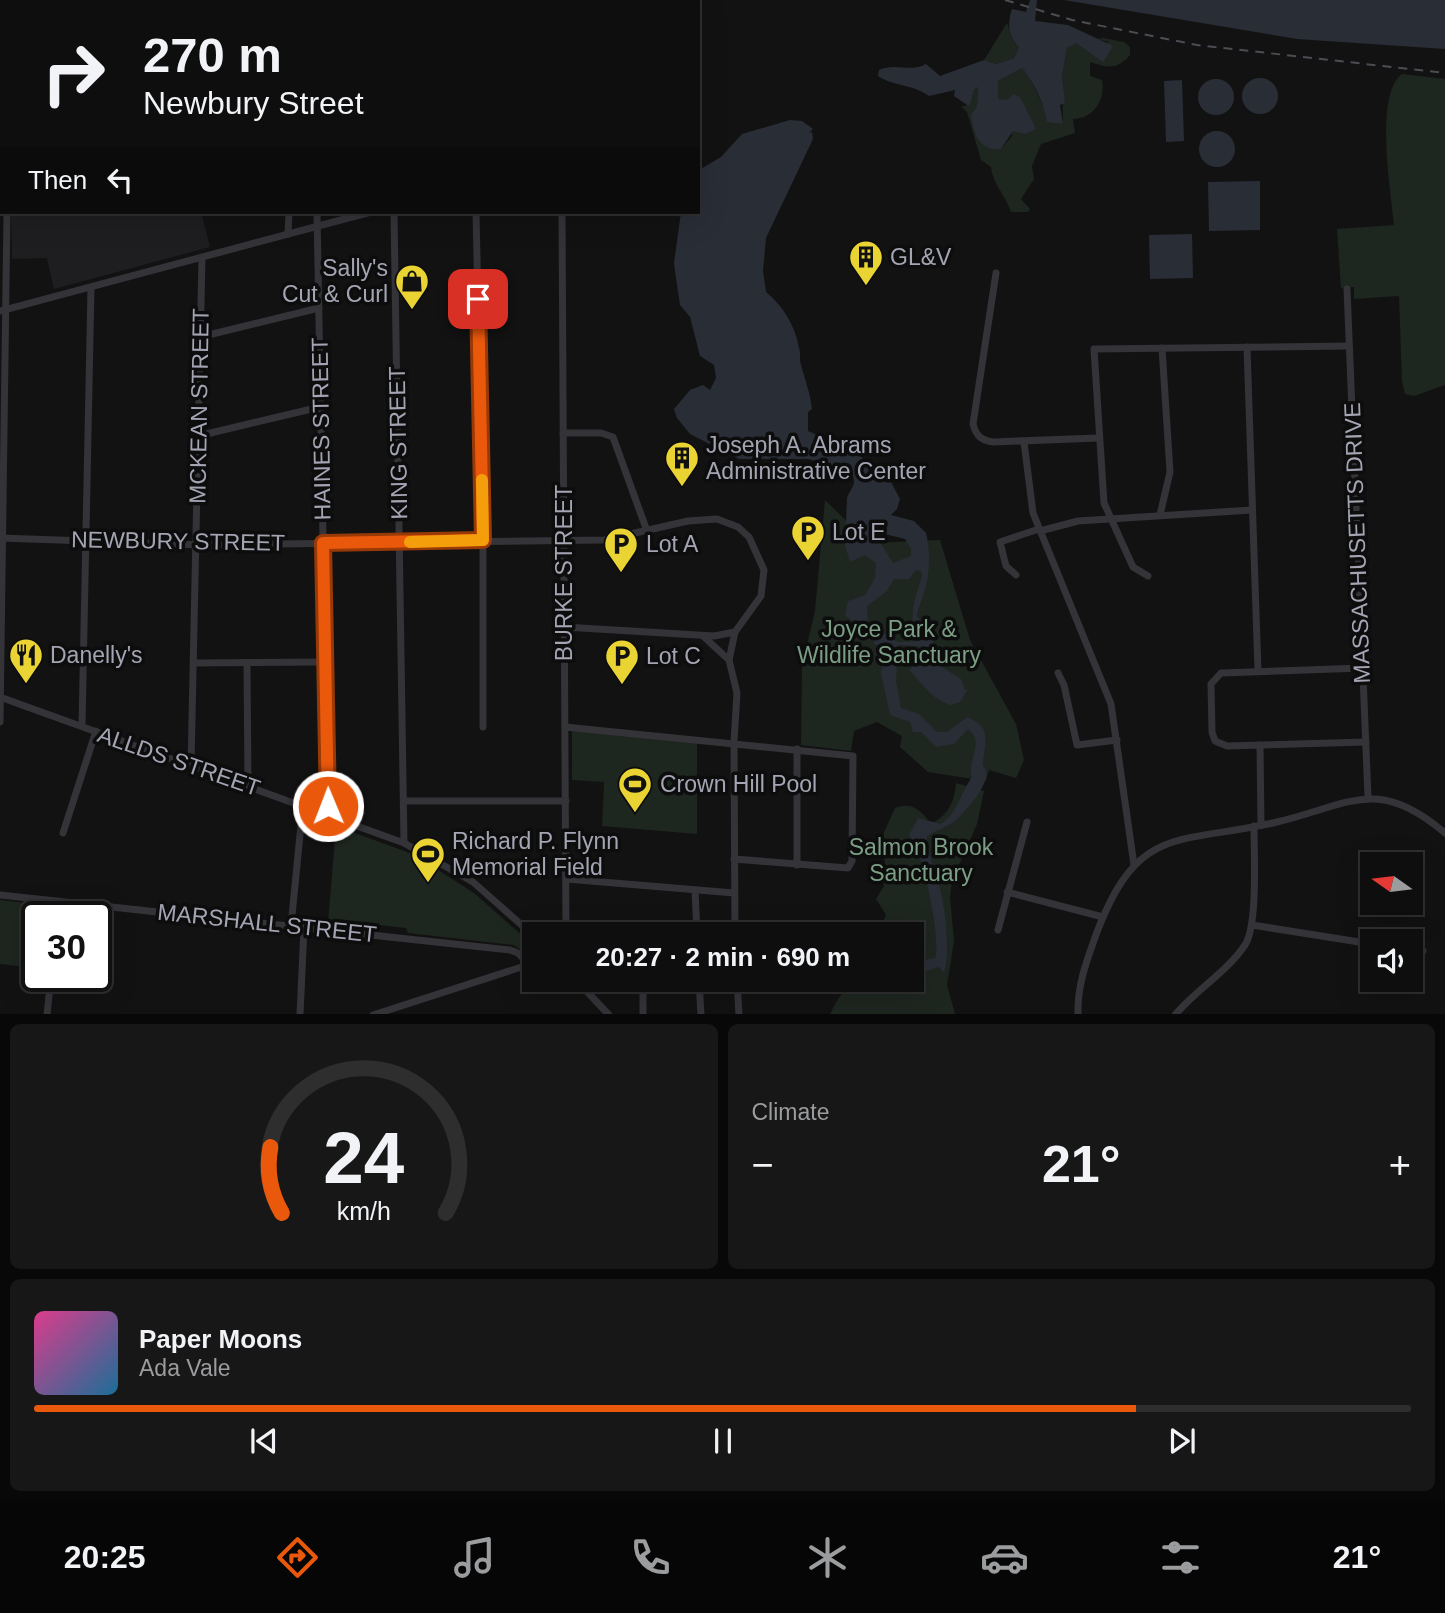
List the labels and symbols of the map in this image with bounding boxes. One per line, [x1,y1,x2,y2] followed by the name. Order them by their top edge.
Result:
[847,238,885,287] building icon: GL&V
[890,244,952,270] place label: GL&V
[282,255,388,307] place label: Sally's Cut & Curl
[393,262,431,311] shop icon: Sally's Cut & Curl
[448,269,508,329] pin
[184,308,214,504] street label: MCKEAN STREET
[306,337,336,521] street label: HAINES STREET
[384,366,412,520] street label: KING STREET
[1339,402,1375,684] street label: MASSACHUSETTS DRIVE
[706,432,926,484] place label: Joseph A. Abrams Administrative Center
[663,439,701,488] building icon: Joseph A. Abrams Administrative Center
[551,485,577,661] street label: BURKE STREET
[789,513,827,562] parking icon: Lot E
[832,519,886,545] place label: Lot E
[602,525,640,574] parking icon: Lot A
[71,526,285,556] street label: NEWBURY STREET
[646,531,699,557] place label: Lot A
[797,616,982,668] park label: Joyce Park & Wildlife Sanctuary
[7,636,45,685] restaurant icon: Danelly's
[603,637,641,686] parking icon: Lot C
[50,642,143,668] place label: Danelly's
[646,643,701,669] place label: Lot C
[94,721,264,801] street label: ALLDS STREET
[616,765,654,814] sports icon: Crown Hill Pool
[291,769,365,843] position arrow
[660,771,817,797] place label: Crown Hill Pool
[452,828,619,880] place label: Richard P. Flynn Memorial Field
[849,834,994,886] park label: Salmon Brook Sanctuary
[409,835,447,884] sports icon: Richard P. Flynn Memorial Field
[1360,852,1423,915] north arrow
[156,899,378,947] street label: MARSHALL STREET
[21,901,112,992] speed limit sign: 30

